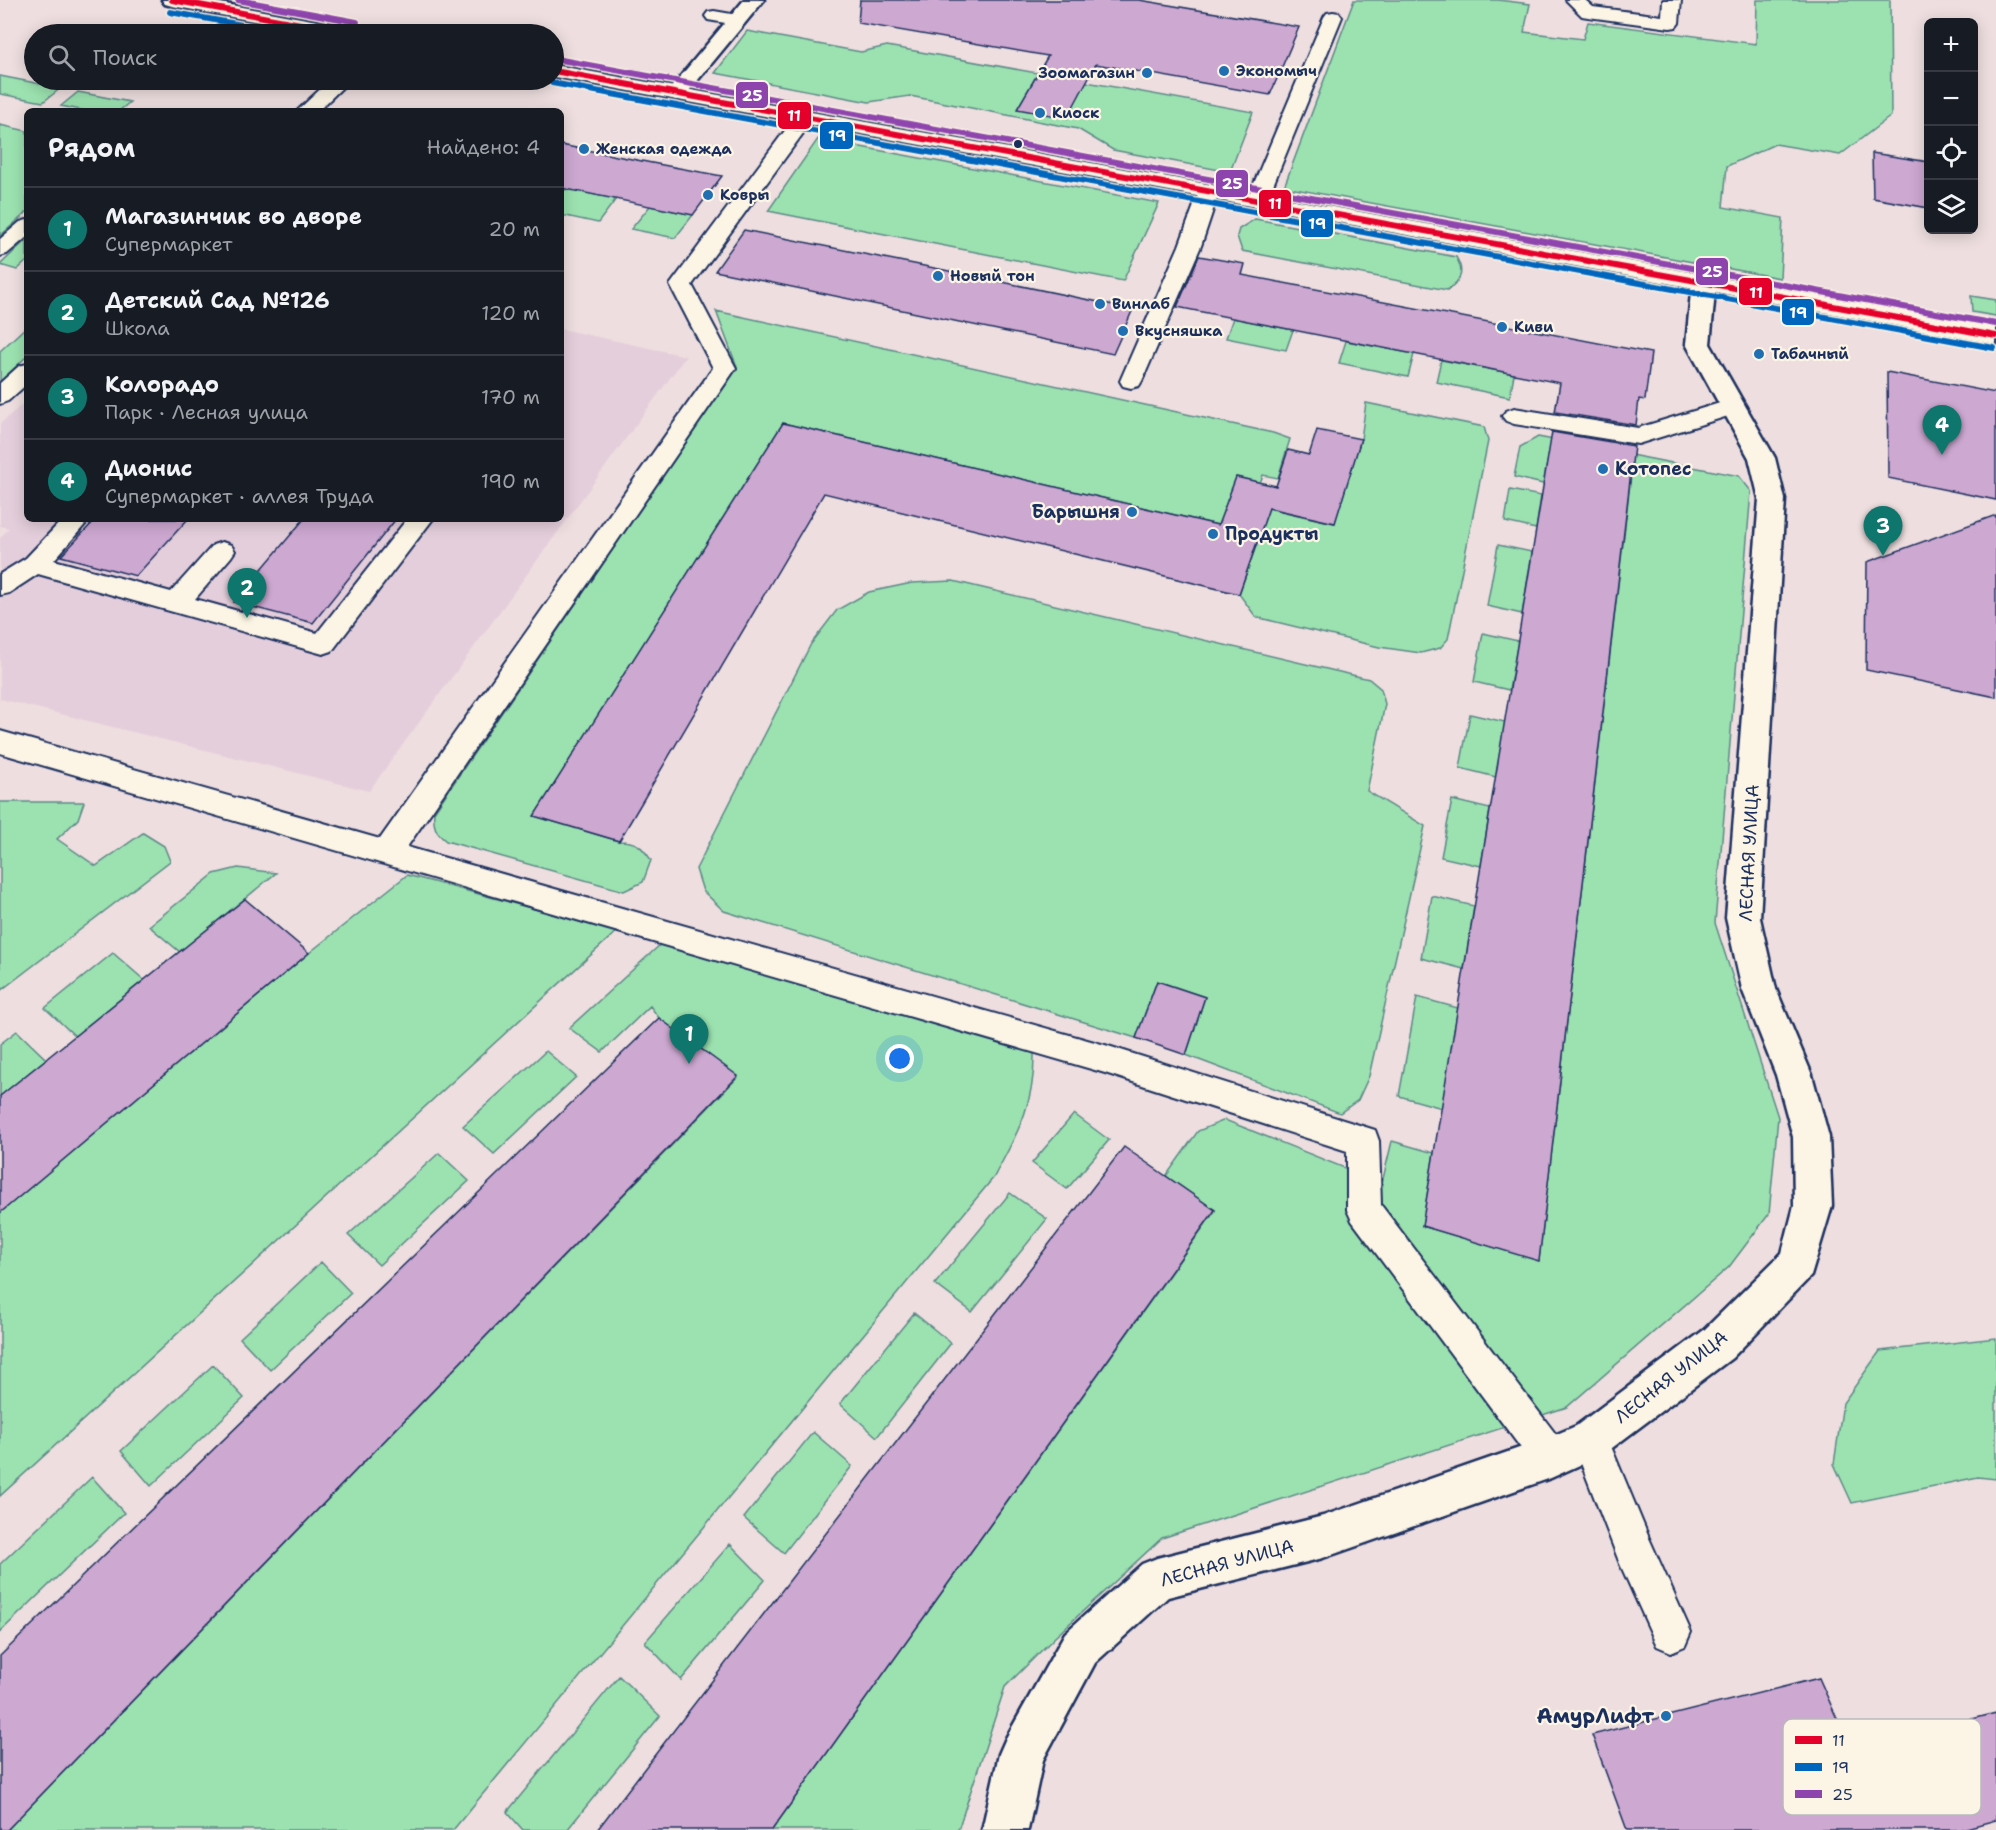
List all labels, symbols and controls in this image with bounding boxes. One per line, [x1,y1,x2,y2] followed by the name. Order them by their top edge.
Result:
[1924,18,1978,234] map controls
[1924,18,1978,72] button: +
[24,24,564,90] search box
[45,41,78,74] icon: search
[93,43,157,72] text: Поиск
[1236,61,1317,81] place label: Экономыч
[1039,63,1135,83] place label: Зоомагазин
[1217,64,1231,78] marker: Экономыч
[1140,66,1154,80] marker: Зоомагазин
[1924,72,1978,126] button: −
[735,81,769,109] line badge: 25
[741,85,763,106] text: 25
[777,101,812,130] line badge: 11
[1052,103,1100,123] place label: Киоск
[787,105,801,126] text: 11
[1033,106,1047,120] marker: Киоск
[819,121,854,150] line badge: 19
[828,125,846,146] text: 19
[1924,126,1978,180] button: locate
[48,130,135,165] text: Рядом
[427,134,540,160] text: Найдено: 4
[1012,138,1024,150] unlabelled marker
[596,139,733,159] place label: Женская одежда
[577,142,591,156] marker: Женская одежда
[1215,169,1249,198] line badge: 25
[1221,173,1243,194] text: 25
[1924,180,1978,234] button: layers
[720,185,770,205] place label: Ковры
[701,188,715,202] marker: Ковры
[1258,189,1292,218] line badge: 11
[1268,193,1282,214] text: 11
[105,202,362,231] text: Магазинчик во дворе
[1300,209,1334,238] line badge: 19
[1308,213,1326,234] text: 19
[63,216,72,242] text: 1
[489,216,540,242] text: 20 m
[105,231,232,257] text: Супермаркет
[1695,257,1729,286] line badge: 25
[1701,261,1723,282] text: 25
[950,266,1035,286] place label: Новый тон
[931,269,945,283] marker: Новый тон
[1738,277,1773,306] line badge: 11
[1749,282,1763,303] text: 11
[105,286,330,315] text: Детский Сад №126
[1112,294,1170,314] place label: Винлаб
[1093,297,1107,311] marker: Винлаб
[1781,298,1815,326] line badge: 19
[61,300,75,326] text: 2
[481,300,540,326] text: 120 m
[1789,302,1807,323] text: 19
[105,315,170,341] text: Школа
[1514,317,1554,337] place label: Киви
[1495,320,1509,334] marker: Киви
[1135,321,1223,341] place label: Вкусняшка
[1116,324,1130,338] marker: Вкусняшка
[1771,344,1849,364] place label: Табачный
[1752,347,1766,361] marker: Табачный
[105,370,219,399] text: Колорадо
[61,384,75,410] text: 3
[481,384,540,410] text: 170 m
[105,399,308,425] text: Парк · Лесная улица
[1922,406,1962,455] pin: 4
[105,454,193,483] text: Дионис
[1615,457,1691,481] place label: Котопес
[1596,462,1610,476] marker: Котопес
[61,468,75,494] text: 4
[481,468,540,494] text: 190 m
[105,483,374,509] text: Супермаркет · аллея Труда
[1032,500,1120,524] place label: Барышня
[1125,505,1139,519] marker: Барышня
[1864,506,1902,556] pin: 3
[1225,522,1319,546] place label: Продукты
[1206,527,1220,541] marker: Продукты
[228,568,266,618] pin: 2
[1733,784,1765,922] street label: ЛЕСНАЯ УЛИЦА
[670,1014,708,1064] pin: 1
[885,1044,914,1073] your location
[1610,1325,1732,1429] street label: ЛЕСНАЯ УЛИЦА
[1158,1534,1296,1592] street label: ЛЕСНАЯ УЛИЦА
[1536,1702,1654,1730] place label: АмурЛифт
[1659,1709,1673,1723] marker: АмурЛифт
[1783,1719,1981,1815] legend
[1832,1730,1845,1751] text: 11
[1832,1757,1849,1778] text: 19
[1832,1784,1853,1805] text: 25

